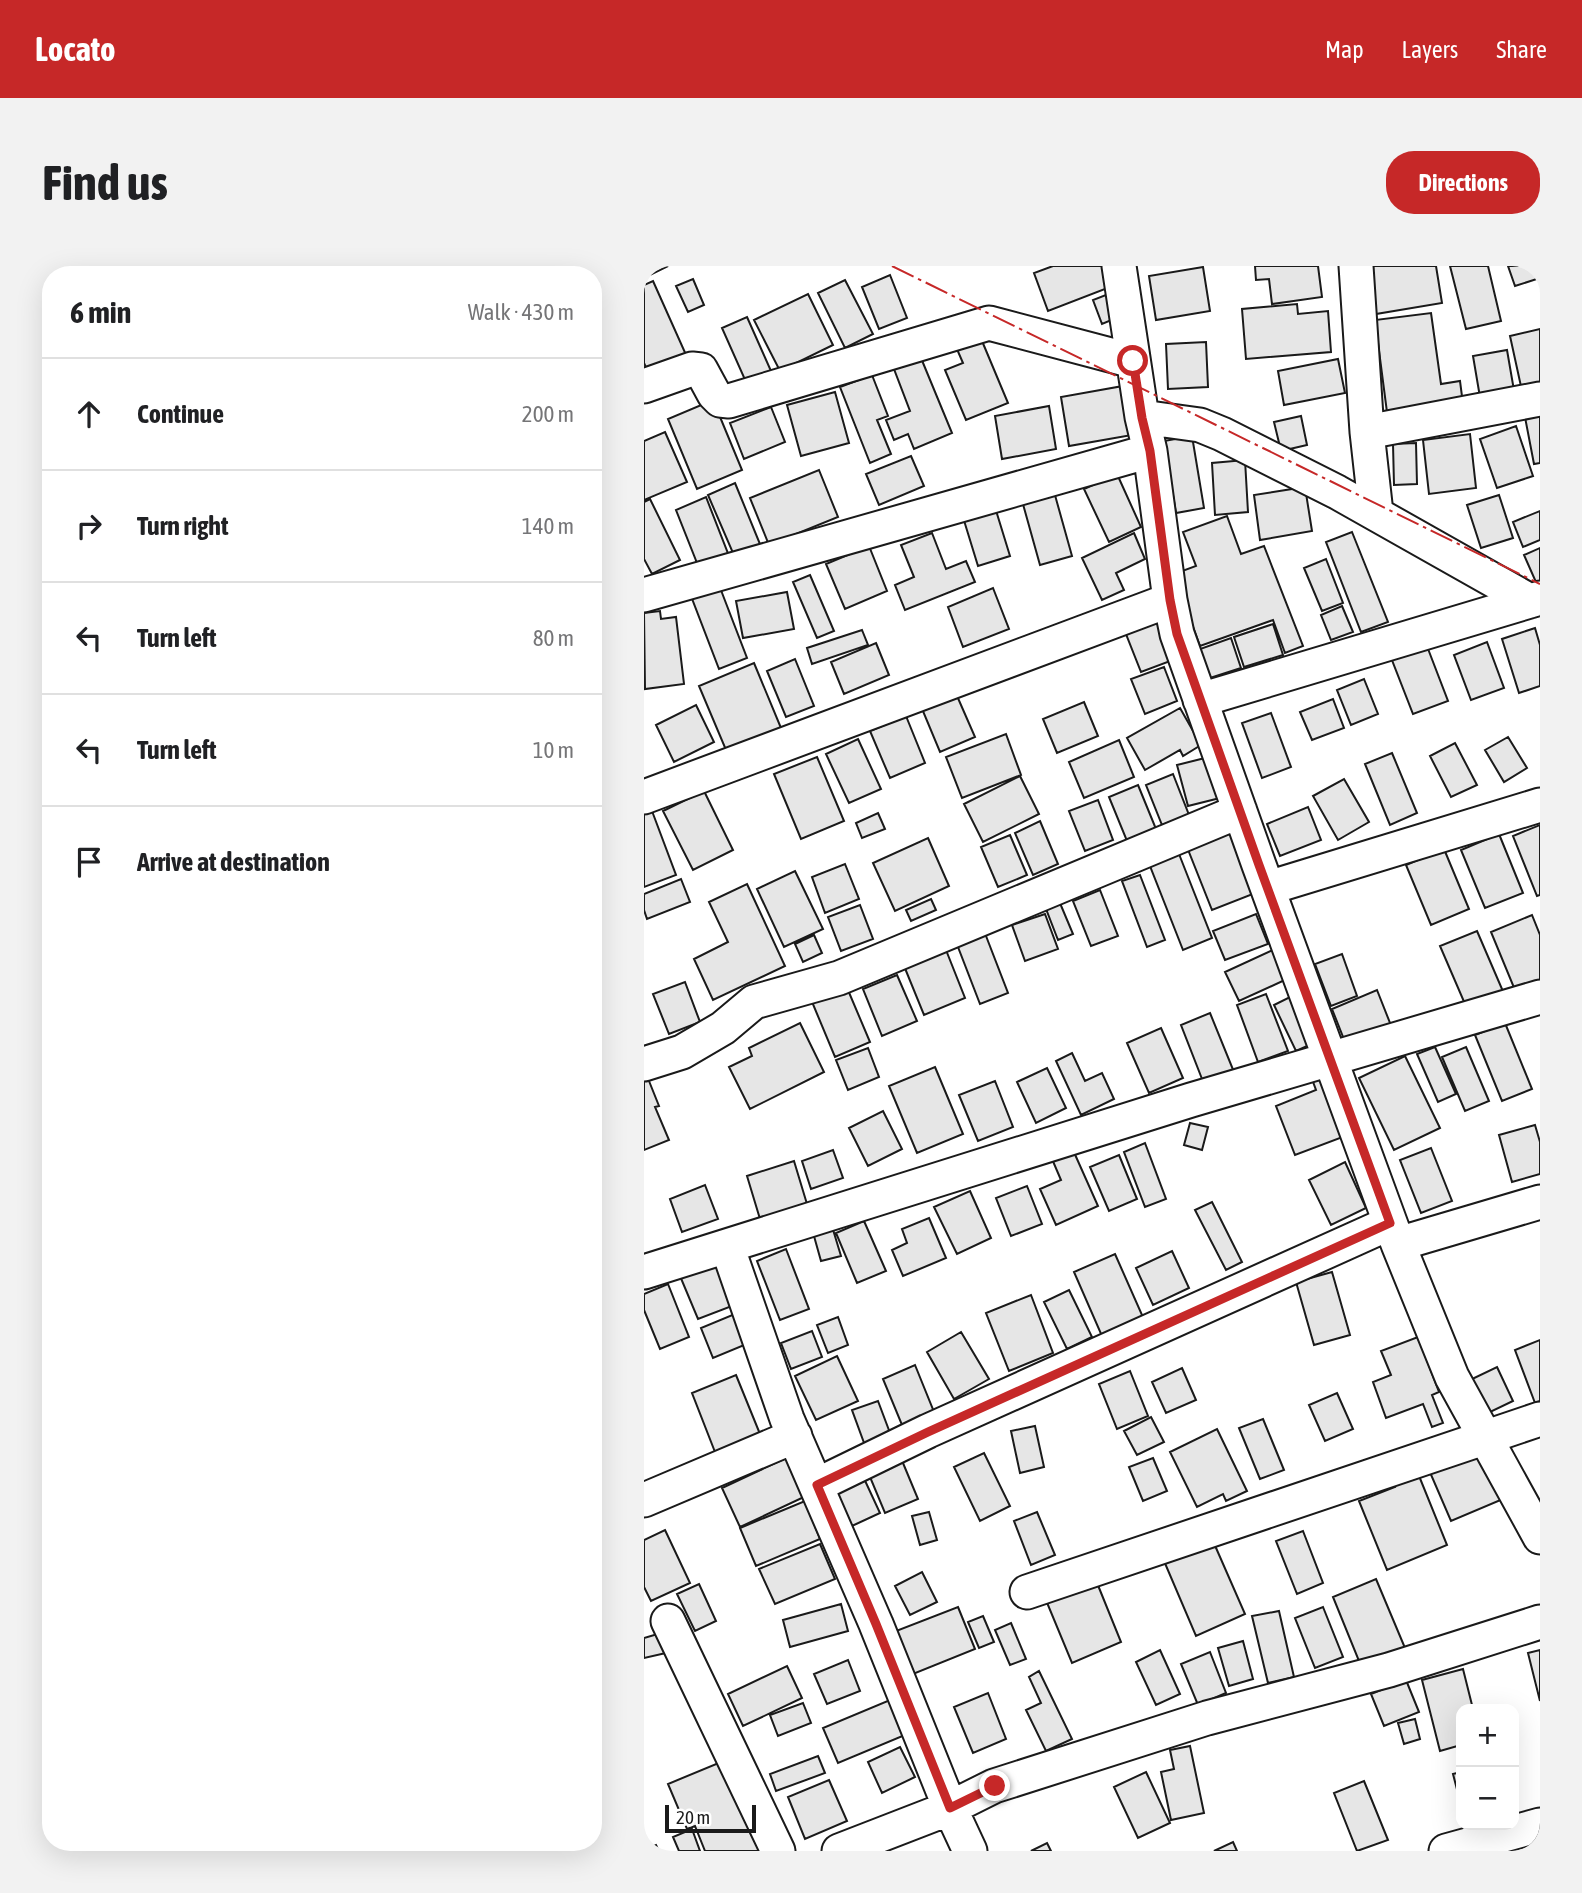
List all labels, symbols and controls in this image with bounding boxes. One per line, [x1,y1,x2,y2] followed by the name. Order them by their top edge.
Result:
[35,30,116,68] text: Locato
[1325,36,1364,63] text: Map
[1402,36,1458,63] text: Layers
[1496,36,1547,63] text: Share
[1386,151,1540,214] button: Directions
[42,154,168,210] text: Find us
[70,295,131,329] text: 6 min
[468,299,574,325] text: Walk · 430 m
[1117,345,1148,376] route start
[70,395,108,433] icon: ahead
[137,399,224,429] text: Continue
[522,401,574,427] text: 200 m
[70,507,108,545] icon: right
[137,511,228,541] text: Turn right
[522,513,574,539] text: 140 m
[70,619,108,657] icon: left
[137,623,217,653] text: Turn left
[533,625,574,651] text: 80 m
[70,731,108,769] icon: left
[137,735,217,765] text: Turn left
[533,737,574,763] text: 10 m
[70,843,108,881] icon: arrive
[137,847,330,877] text: Arrive at destination
[1456,1704,1519,1830] map controls
[1456,1704,1519,1767] button: +
[1456,1767,1519,1830] button: −
[979,1770,1010,1801] route end
[665,1802,756,1834] scale bar
[676,1806,710,1828] text: 20 m

